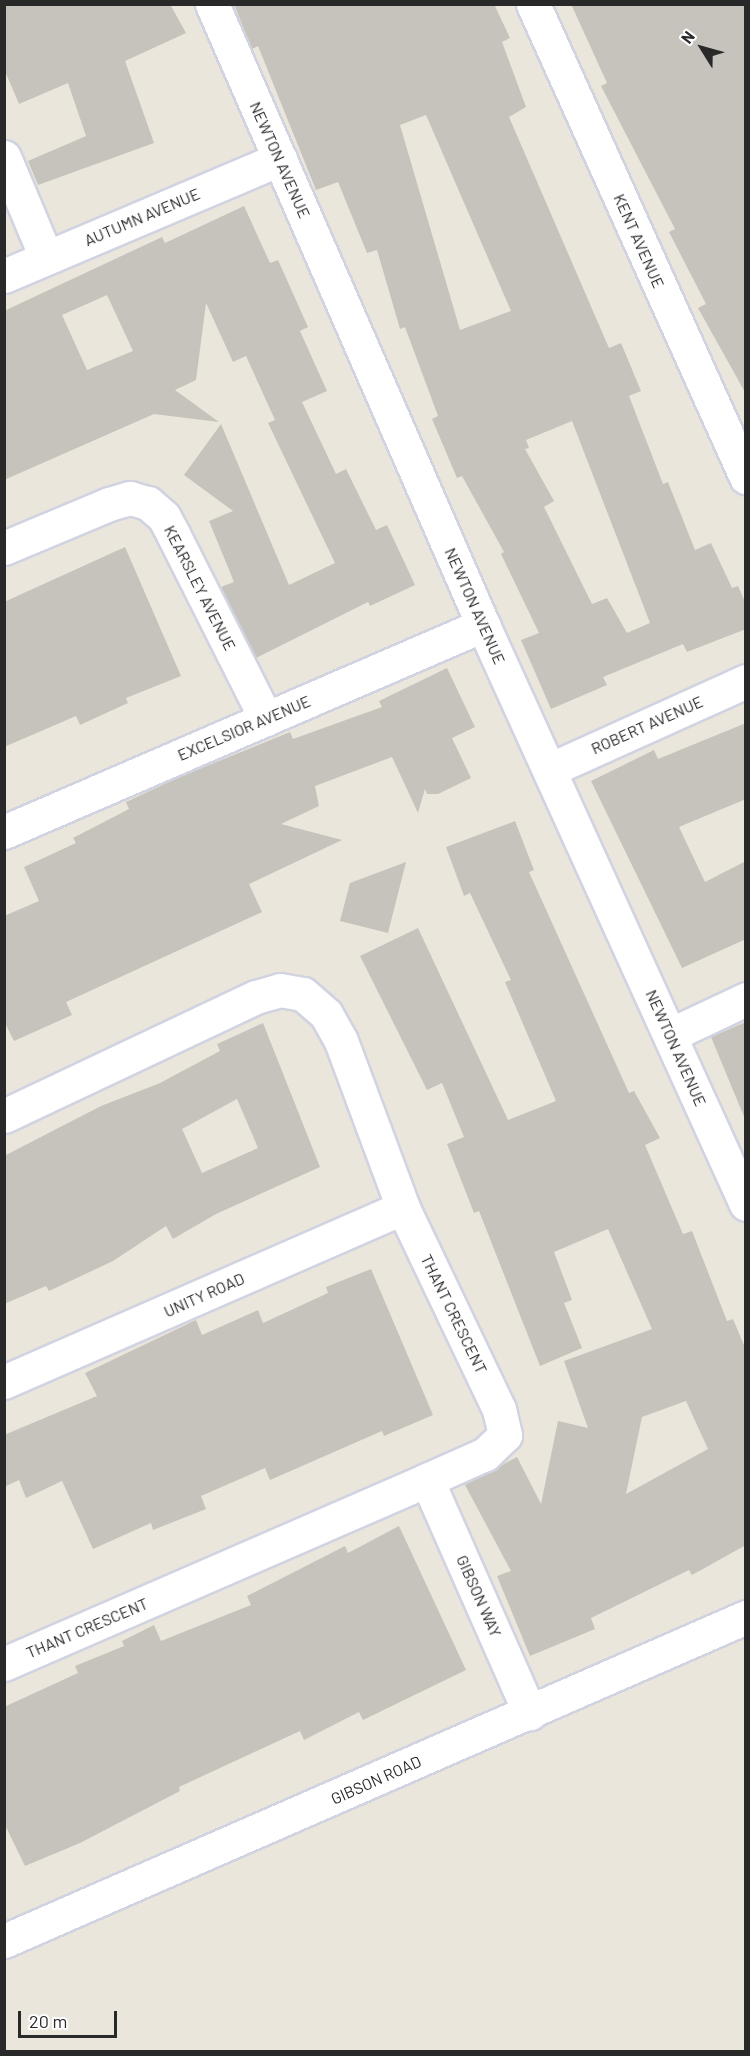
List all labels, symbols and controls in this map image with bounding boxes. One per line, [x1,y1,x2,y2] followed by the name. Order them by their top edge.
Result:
[672,18,732,78] north arrow
[676,27,698,47] text: N
[246,99,314,221] street label: NEWTON AVENUE
[81,184,203,250] street label: AUTUMN AVENUE
[610,191,668,291] street label: KENT AVENUE
[160,522,240,654] street label: KEARSLEY AVENUE
[441,545,509,667] street label: NEWTON AVENUE
[175,691,313,765] street label: EXCELSIOR AVENUE
[588,692,706,758] street label: ROBERT AVENUE
[642,987,710,1109] street label: NEWTON AVENUE
[417,1251,491,1377] street label: THANT CRESCENT
[161,1269,247,1321] street label: UNITY ROAD
[452,1552,506,1640] street label: GIBSON WAY
[23,1594,151,1662] street label: THANT CRESCENT
[328,1752,424,1808] street label: GIBSON ROAD
[21,1999,120,2037] scale bar
[29,2010,67,2032] text: 20 m

